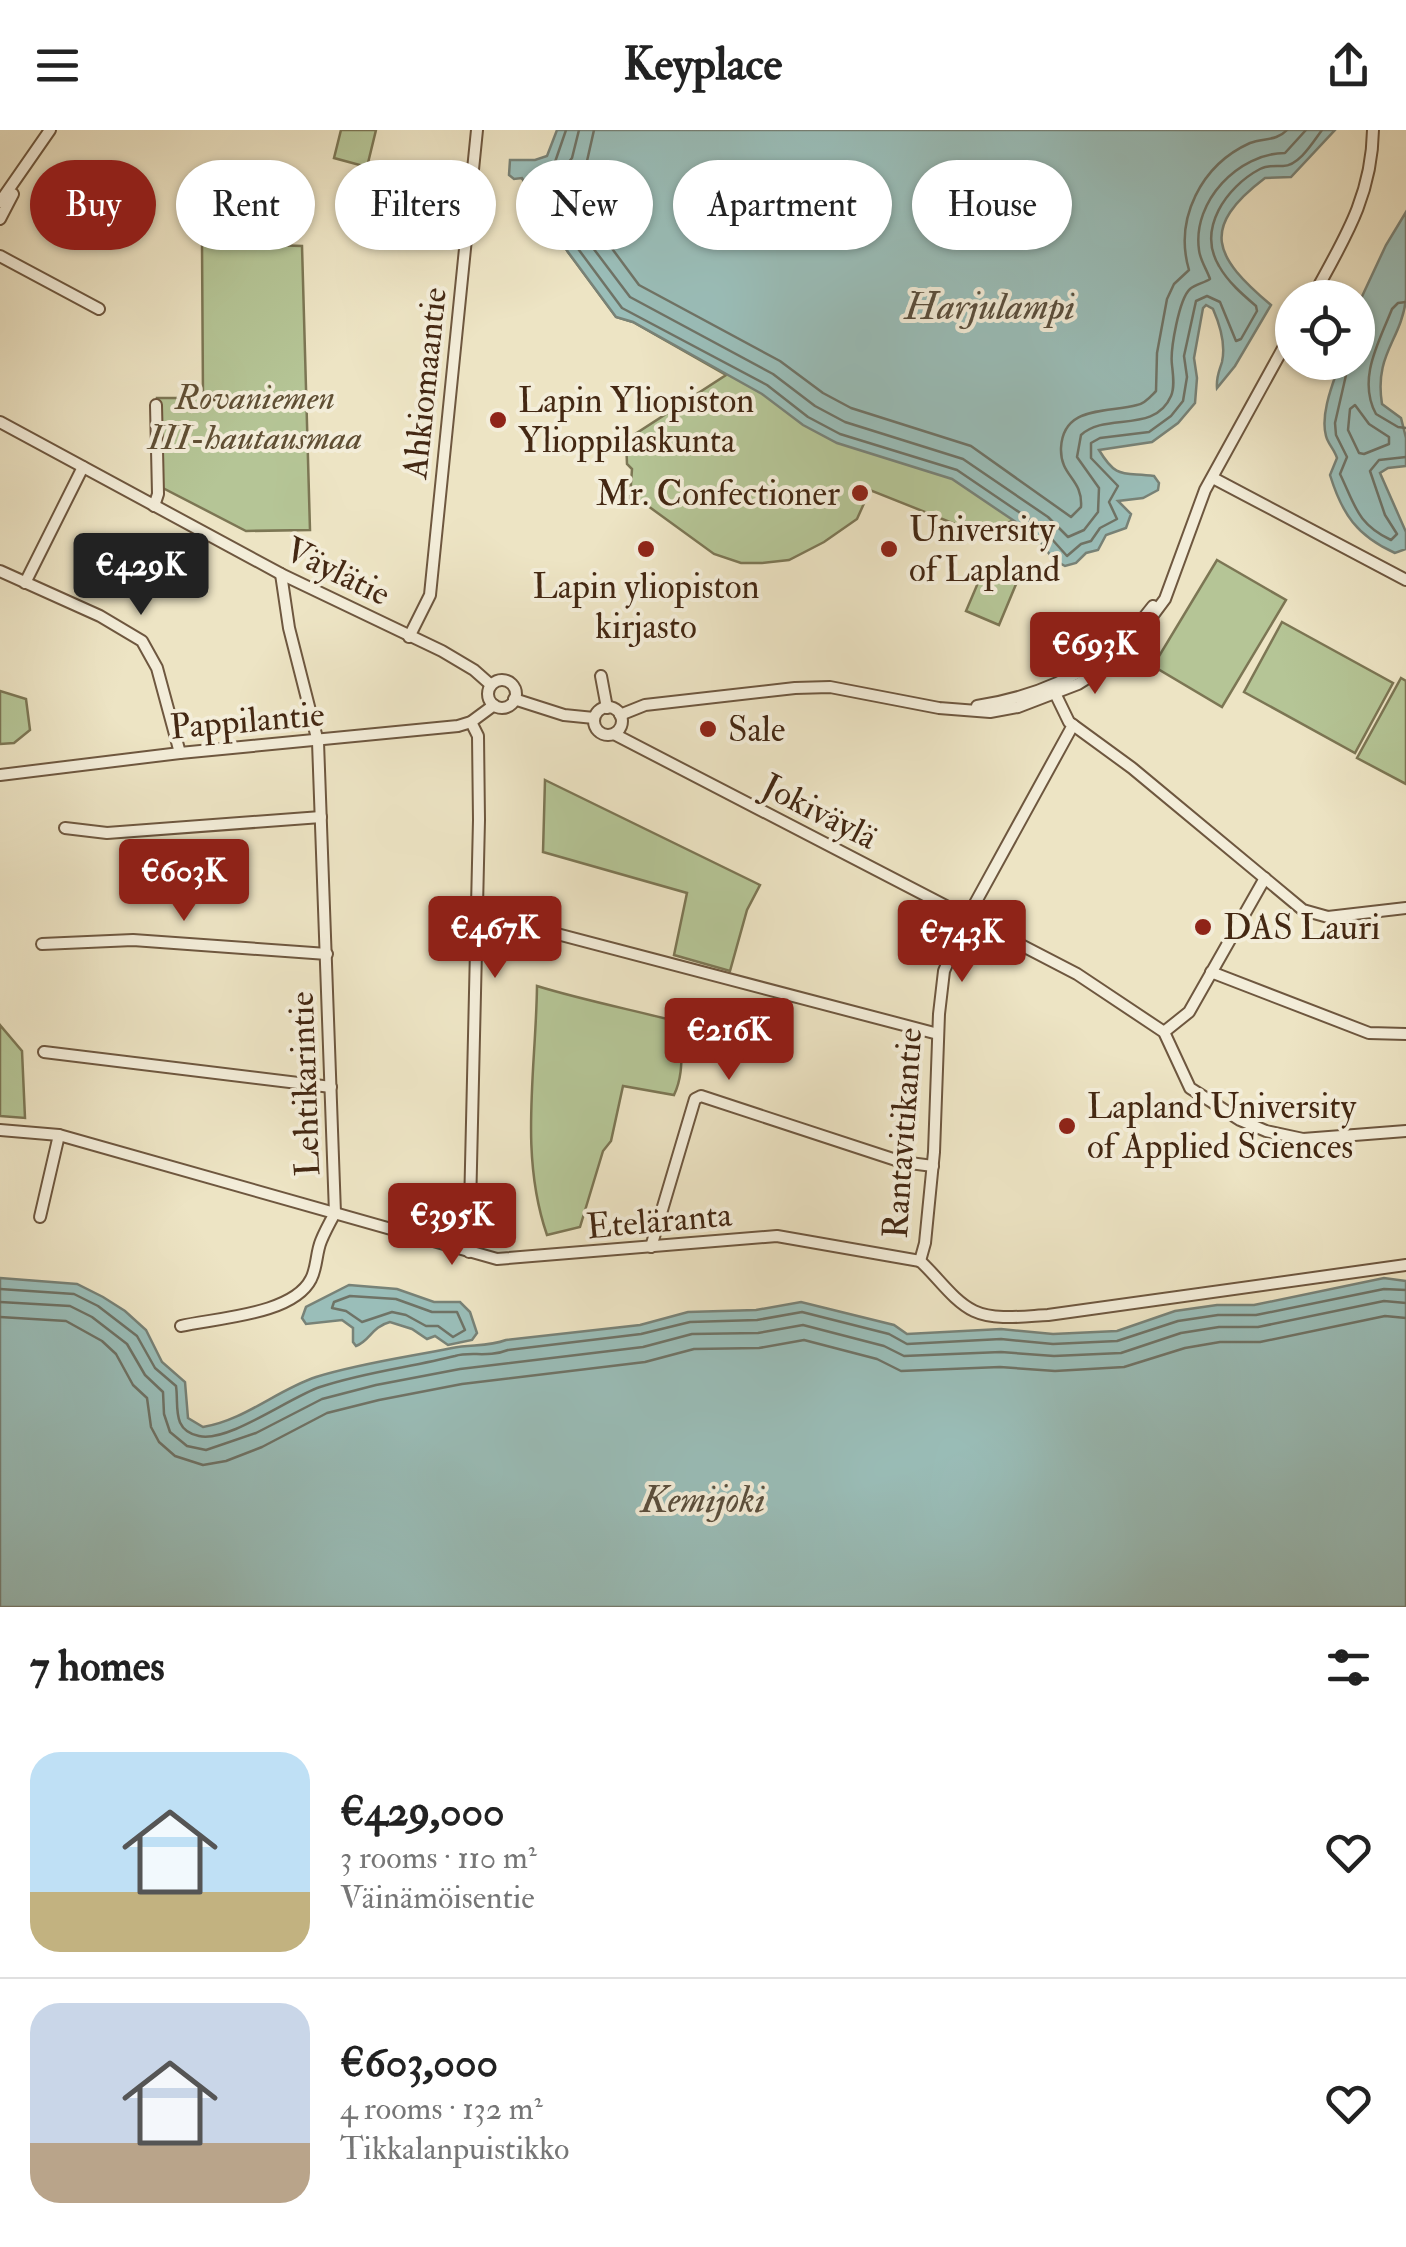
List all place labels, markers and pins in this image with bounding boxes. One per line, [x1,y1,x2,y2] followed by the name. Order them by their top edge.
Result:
[518,379,754,463] place label: Lapin Yliopiston Ylioppilaskunta
[487,409,509,431] marker: Lapin Yliopiston Ylioppilaskunta
[596,472,840,516] place label: Mr. Confectioner
[849,482,871,504] marker: Mr. Confectioner
[909,508,1060,592] place label: University of Lapland
[71,533,211,618] pin: €429K
[635,538,657,560] marker: Lapin yliopiston kirjasto
[878,538,900,560] marker: University of Lapland
[532,565,760,649] place label: Lapin yliopiston kirjasto
[1025,612,1165,697] pin: €693K
[728,708,785,752] place label: Sale
[697,718,719,740] marker: Sale
[114,839,254,924] pin: €603K
[425,896,565,981] pin: €467K
[892,900,1032,985] pin: €743K
[1223,906,1380,950] place label: DAS Lauri
[1192,916,1214,938] marker: DAS Lauri
[659,998,799,1083] pin: €216K
[1087,1085,1357,1169] place label: Lapland University of Applied Sciences
[1056,1115,1078,1137] marker: Lapland University of Applied Sciences
[382,1183,522,1268] pin: €395K

